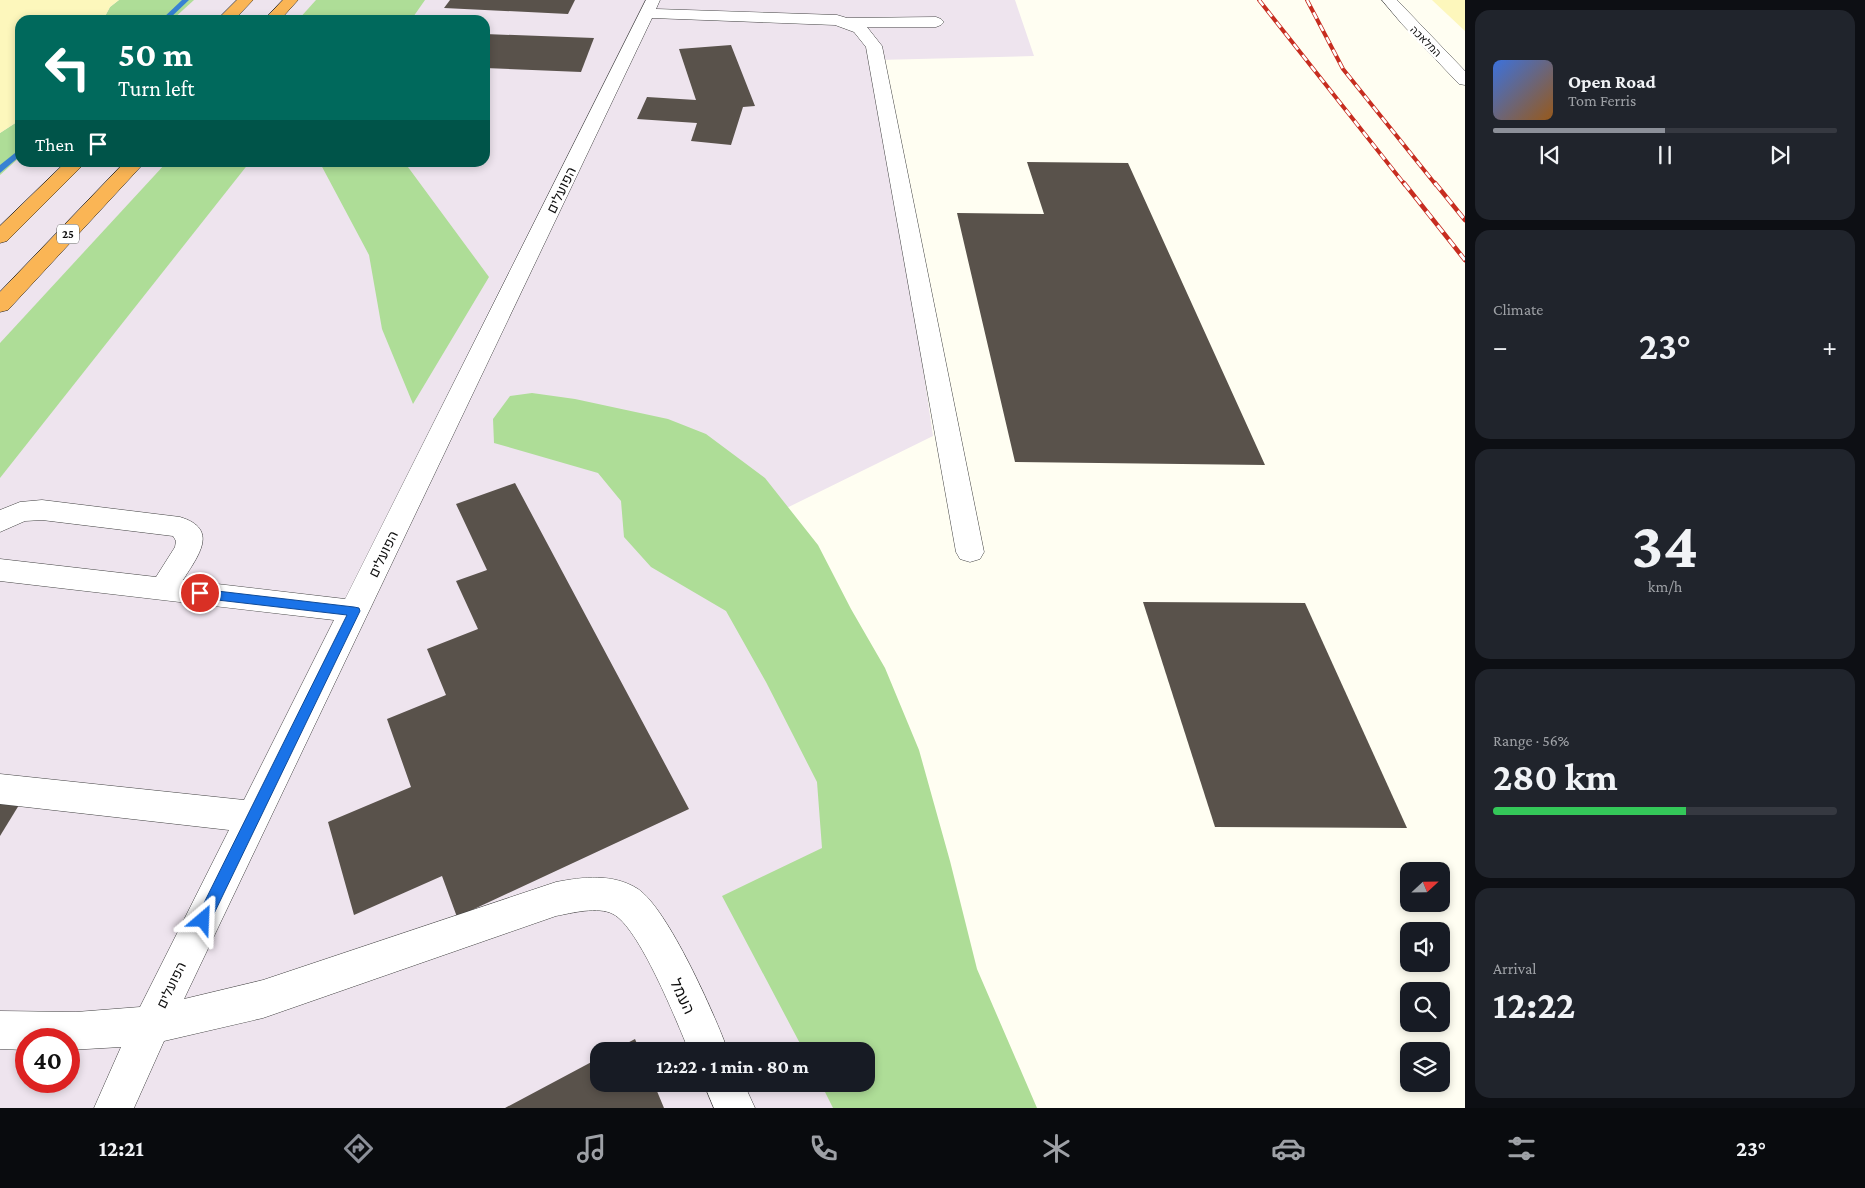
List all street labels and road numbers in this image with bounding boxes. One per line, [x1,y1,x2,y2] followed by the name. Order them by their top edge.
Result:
[1408,23,1444,59] street label: המלאכה
[543,164,579,216] street label: הפועלים
[57,224,79,243] road number: 25
[365,528,401,580] street label: הפועלים
[153,959,189,1011] street label: הפועלים
[667,976,698,1017] street label: העמל

